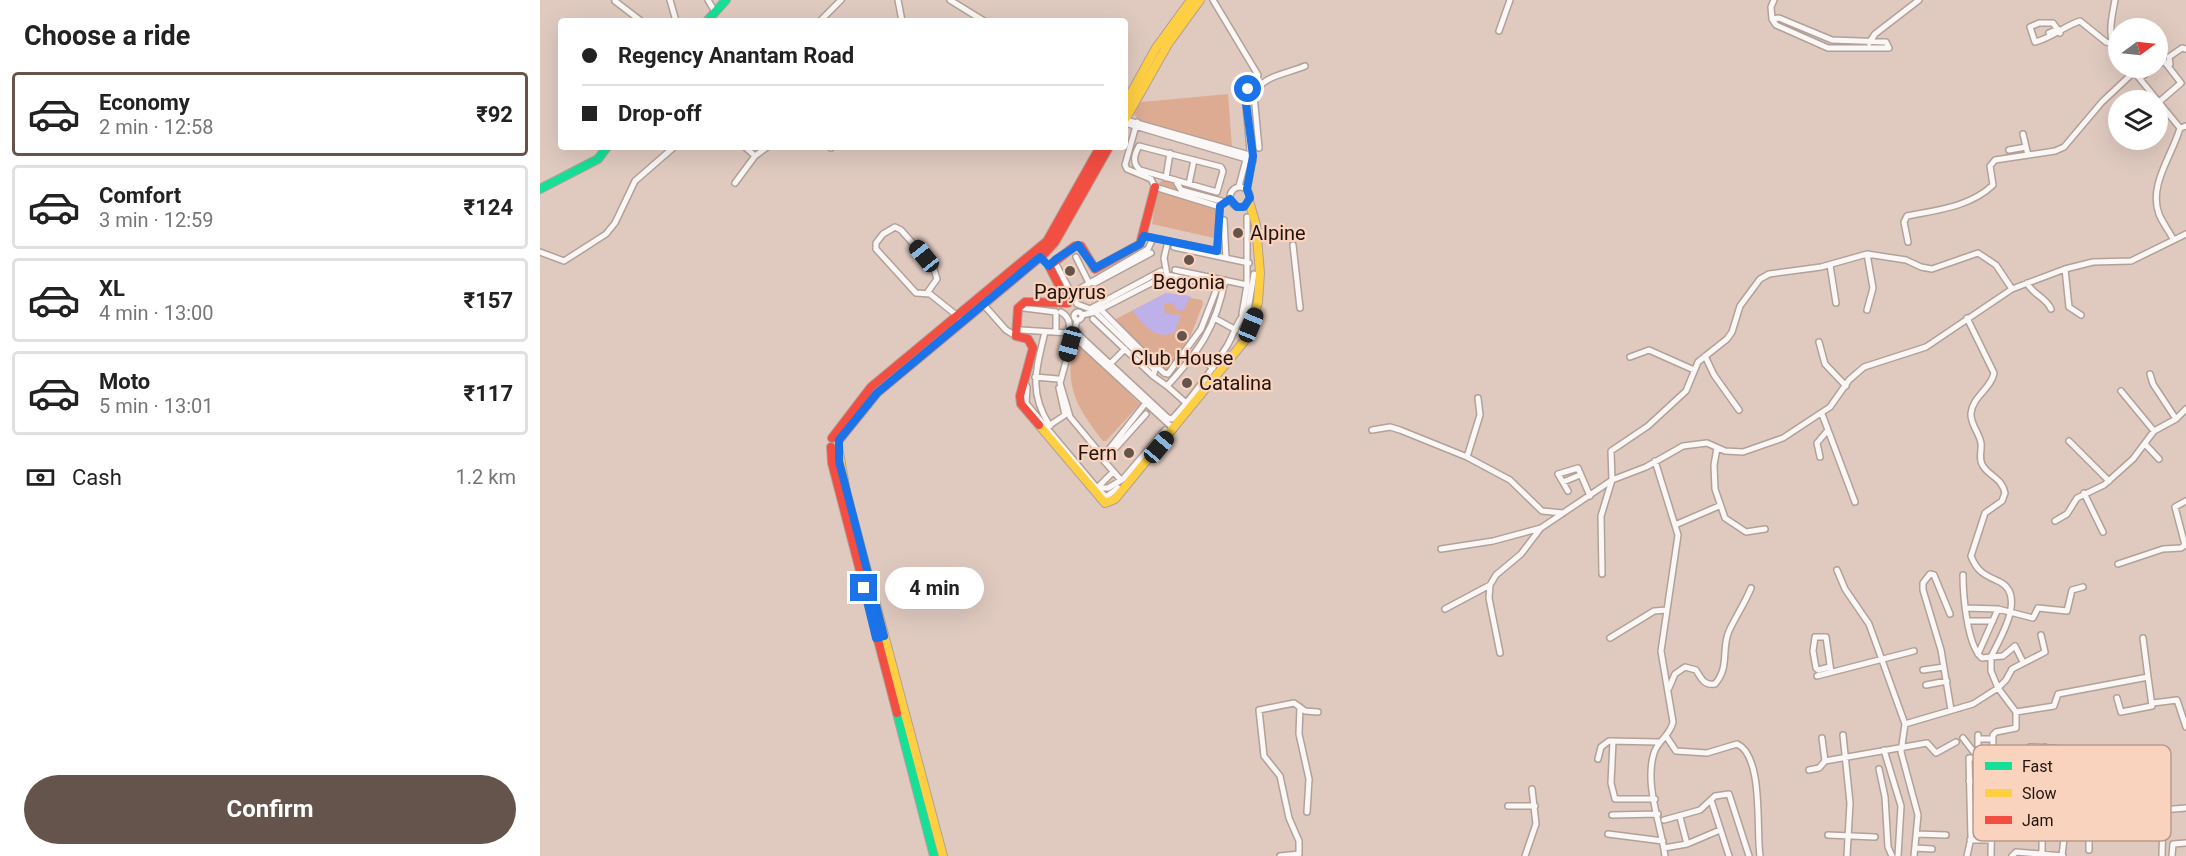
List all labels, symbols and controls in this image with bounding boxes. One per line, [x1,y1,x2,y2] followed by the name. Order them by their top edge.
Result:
[2108,18,2168,78] north arrow
[2108,18,2168,150] map controls
[24,20,190,52] text: Choose a ride
[618,43,854,68] text: Regency Anantam Road
[1234,75,1261,102] route start
[27,87,81,141] icon: car
[99,90,190,115] text: Economy
[2108,90,2168,150] button: layers
[618,101,702,126] text: Drop-off
[476,102,513,127] text: ₹92
[99,115,214,139] text: 2 min · 12:58
[27,180,81,234] icon: car
[99,183,181,208] text: Comfort
[464,195,513,220] text: ₹124
[99,208,214,232] text: 3 min · 12:59
[1250,221,1306,245] place label: Alpine
[1231,226,1245,240] marker: Alpine
[906,236,942,276] car
[1182,253,1196,267] marker: Begonia
[1063,264,1077,278] marker: Papyrus
[1153,270,1225,294] place label: Begonia
[27,273,81,327] icon: car
[99,276,125,301] text: XL
[1034,280,1106,304] place label: Papyrus
[464,288,513,313] text: ₹157
[99,301,214,325] text: 4 min · 13:00
[1236,305,1266,345] car
[1057,324,1083,364] car
[1175,329,1189,343] marker: Club House
[1131,346,1233,370] place label: Club House
[27,366,81,420] icon: car
[99,369,150,394] text: Moto
[1199,371,1272,395] place label: Catalina
[1180,376,1194,390] marker: Catalina
[464,381,513,406] text: ₹117
[99,394,214,418] text: 5 min · 13:01
[1141,427,1177,467] car
[1078,441,1117,465] place label: Fern
[1122,446,1136,460] marker: Fern
[24,461,57,494] icon: cash
[72,465,122,490] text: Cash
[456,465,516,489] text: 1.2 km
[885,567,984,609] callout: 4 min
[850,574,877,601] route end
[909,576,960,600] text: 4 min
[1973,745,2171,841] legend
[2022,757,2053,776] text: Fast
[24,775,516,844] button: Confirm
[2022,784,2057,803] text: Slow
[2022,811,2054,830] text: Jam

